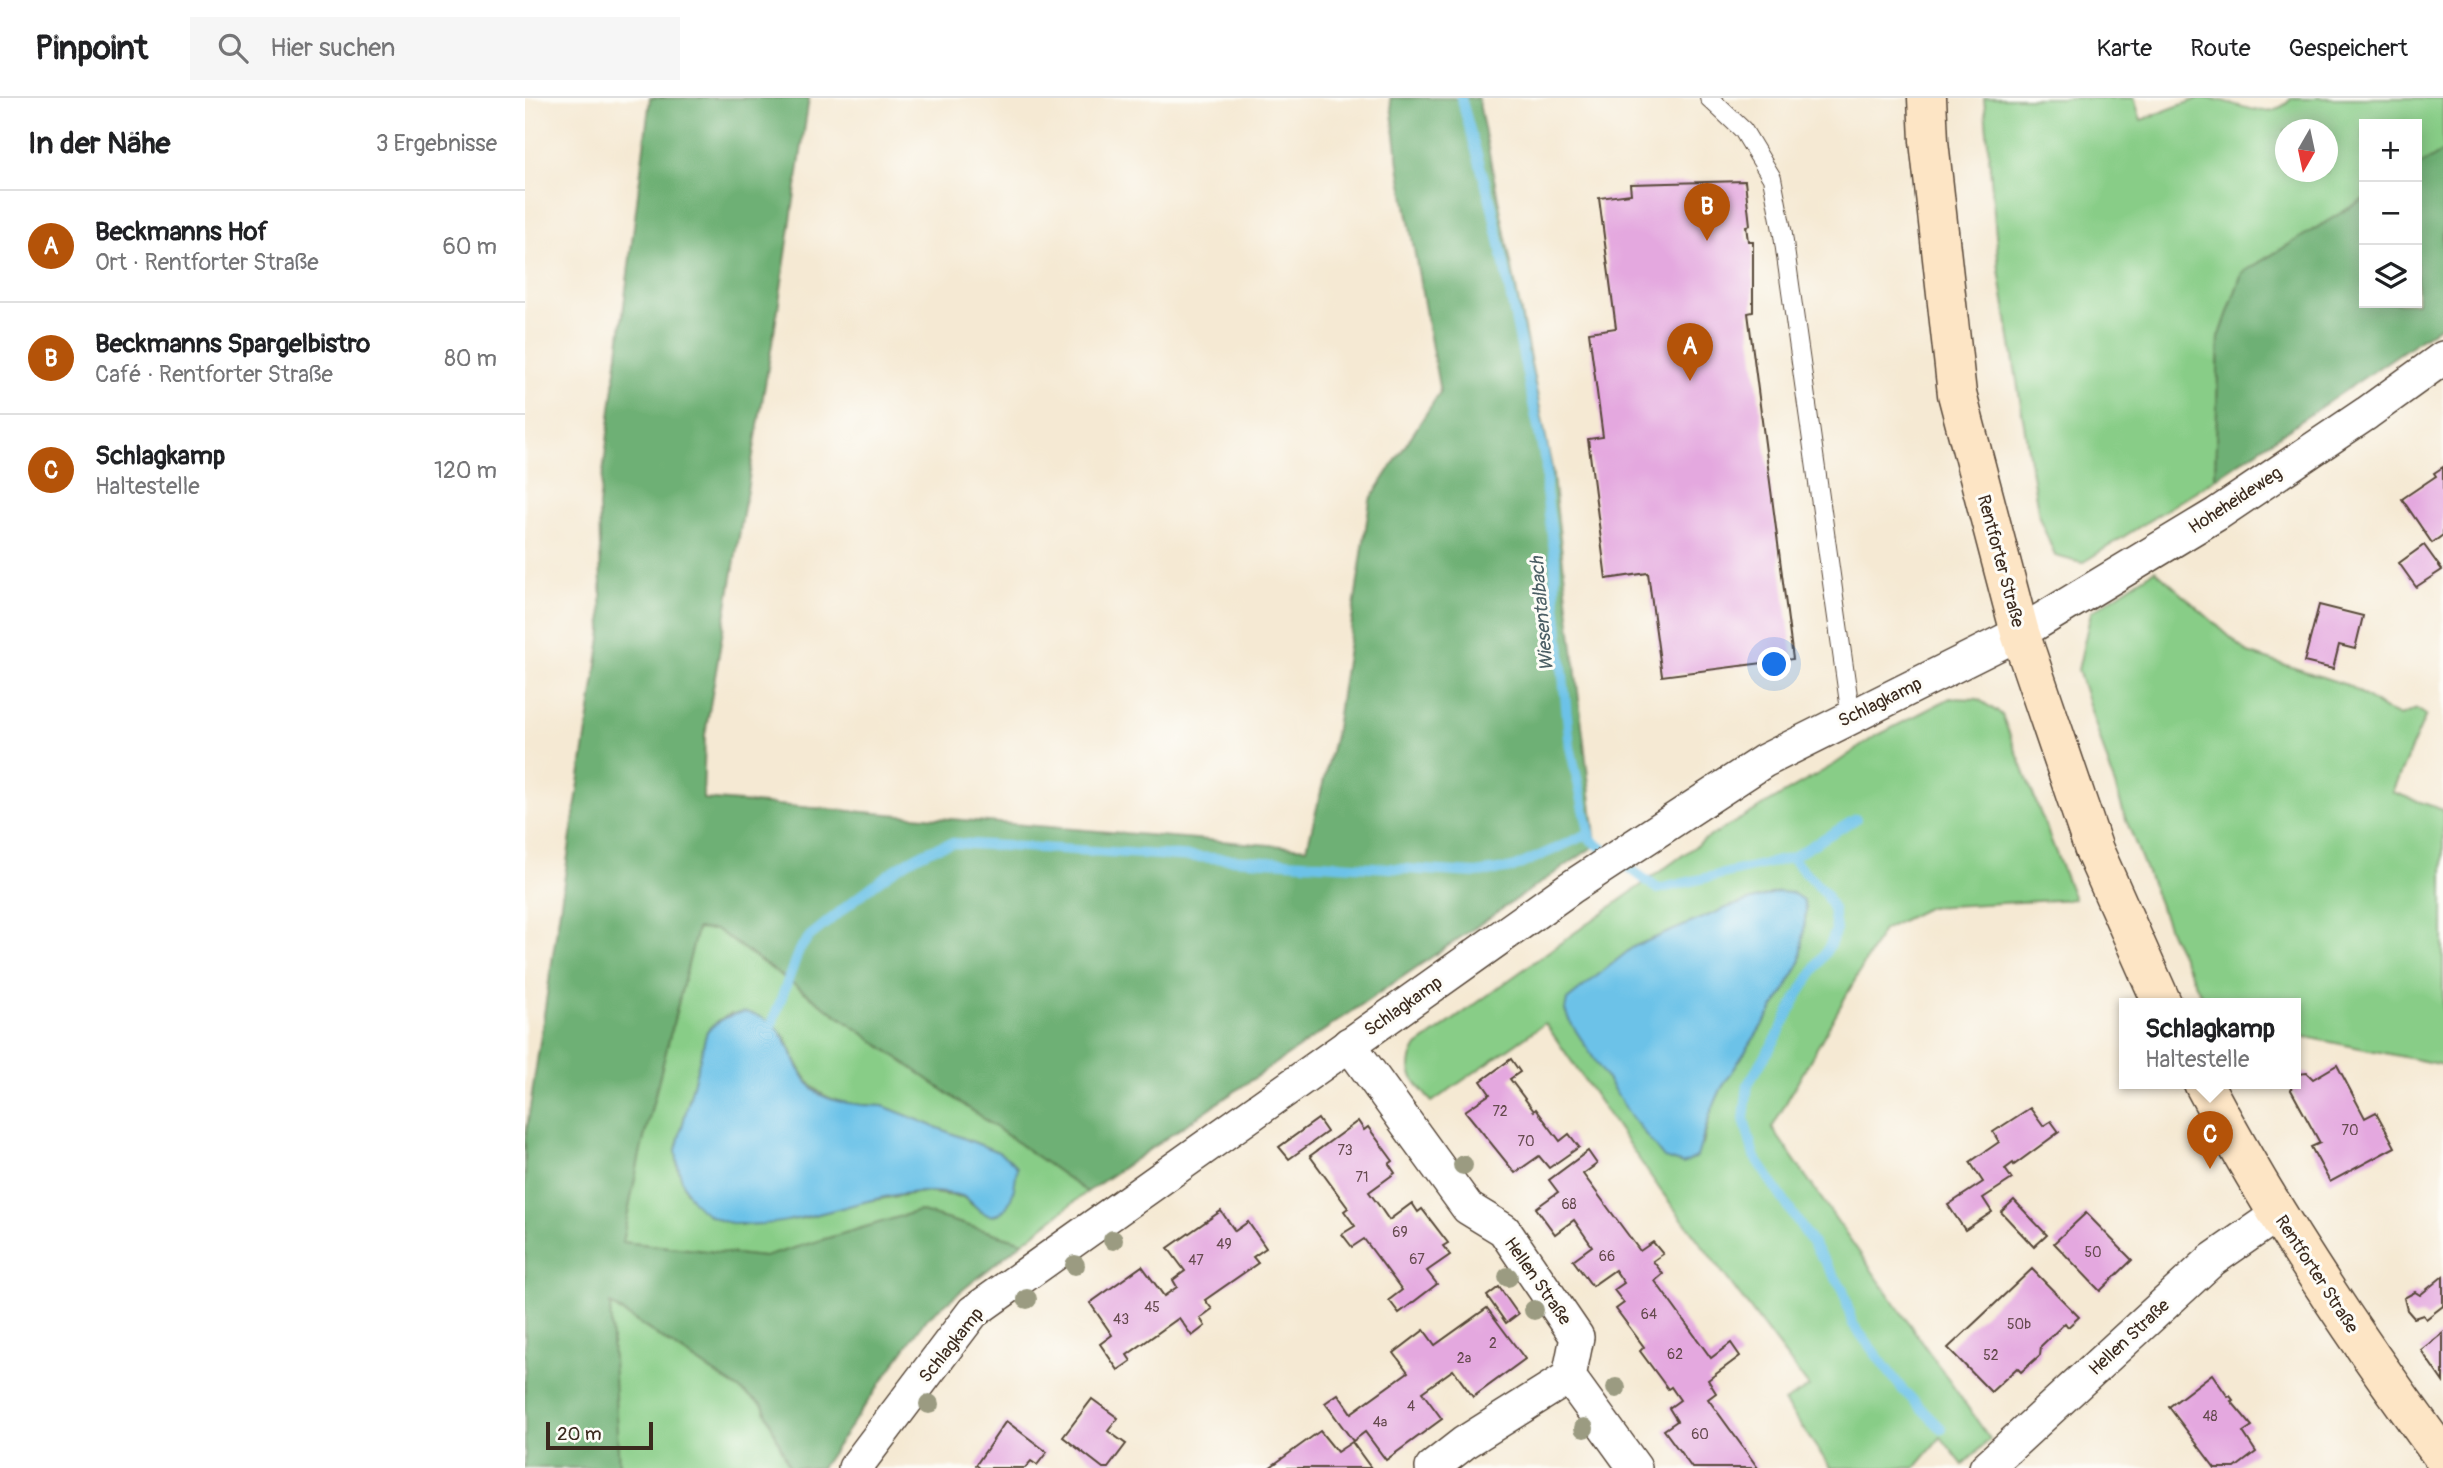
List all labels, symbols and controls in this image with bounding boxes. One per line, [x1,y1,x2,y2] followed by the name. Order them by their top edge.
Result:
[190,17,680,80] search box
[35,28,148,69] text: Pinpoint
[214,29,252,67] icon: search
[270,32,395,64] text: Hier suchen
[2096,34,2152,63] text: Karte
[2190,34,2251,63] text: Route
[2289,34,2408,63] text: Gespeichert
[2275,119,2338,182] north arrow
[2359,119,2422,308] map controls
[2359,119,2422,182] button: +
[28,125,170,162] text: In der Nähe
[376,129,497,158] text: 3 Ergebnisse
[2359,182,2422,245] button: −
[1684,183,1730,241] pin: B
[95,216,268,248] text: Beckmanns Hof
[44,232,58,261] text: A
[442,232,497,261] text: 60 m
[2359,245,2422,308] button: layers
[95,248,319,277] text: Ort · Rentforter Straße
[1667,323,1713,381] pin: A
[95,328,370,360] text: Beckmanns Spargelbistro
[44,344,58,373] text: B
[444,344,497,373] text: 80 m
[95,360,333,389] text: Café · Rentforter Straße
[95,440,225,472] text: Schlagkamp
[44,456,58,485] text: C
[434,456,497,485] text: 120 m
[2184,462,2286,539] street label: Hoheheideweg
[95,472,200,501] text: Haltestelle
[1972,492,2029,630] street label: Rentforter Straße
[1525,555,1559,672] water label: Wiesentalbach
[1757,647,1791,681] your location
[1835,672,1926,733] street label: Schlagkamp
[1360,971,1447,1042] street label: Schlagkamp
[2119,998,2301,1089] popup
[2145,1013,2275,1045] text: Schlagkamp
[2145,1045,2249,1074] text: Haltestelle
[1492,1103,1508,1120] house number: 72
[2187,1111,2233,1169] pin: C
[2342,1122,2358,1139] house number: 70
[1518,1133,1534,1150] house number: 70
[1337,1142,1353,1159] house number: 73
[1356,1169,1368,1186] house number: 71
[1561,1196,1577,1213] house number: 68
[2270,1211,2363,1338] street label: Rentforter Straße
[1392,1224,1408,1241] house number: 69
[1499,1233,1576,1330] street label: Hellen Straße
[1216,1236,1232,1253] house number: 49
[2084,1244,2102,1261] house number: 50
[1599,1248,1615,1265] house number: 66
[1409,1251,1425,1268] house number: 67
[1188,1252,1204,1269] house number: 47
[2084,1294,2175,1381] street label: Hellen Straße
[1144,1299,1160,1316] house number: 45
[914,1303,989,1388] street label: Schlagkamp
[1641,1306,1657,1323] house number: 64
[1113,1311,1129,1328] house number: 43
[2007,1316,2031,1333] house number: 50b
[1489,1335,1497,1352] house number: 2
[1667,1346,1683,1363] house number: 62
[1983,1347,1999,1364] house number: 52
[1457,1350,1471,1367] house number: 2a
[1407,1398,1415,1415] house number: 4
[2202,1408,2218,1425] house number: 48
[1373,1414,1387,1431] house number: 4a
[546,1419,653,1451] scale bar
[557,1422,602,1446] text: 20 m
[1691,1426,1709,1443] house number: 60

